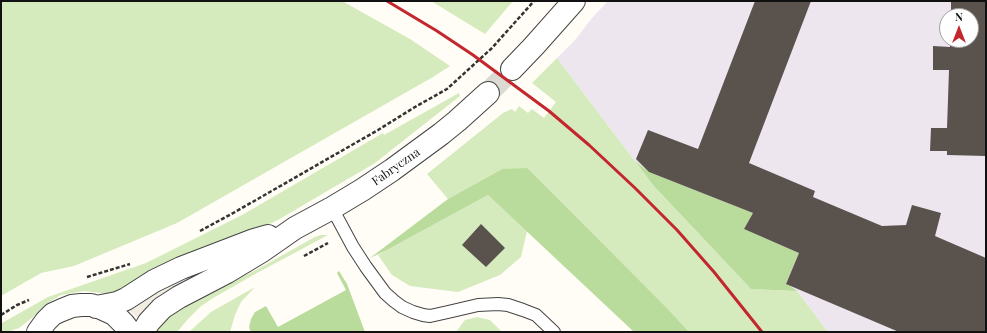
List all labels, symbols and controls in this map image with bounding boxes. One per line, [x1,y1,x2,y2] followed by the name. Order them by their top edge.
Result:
[939,8,979,48] north arrow
[955,9,963,24] text: N
[369,145,423,189] street label: Fabryczna

